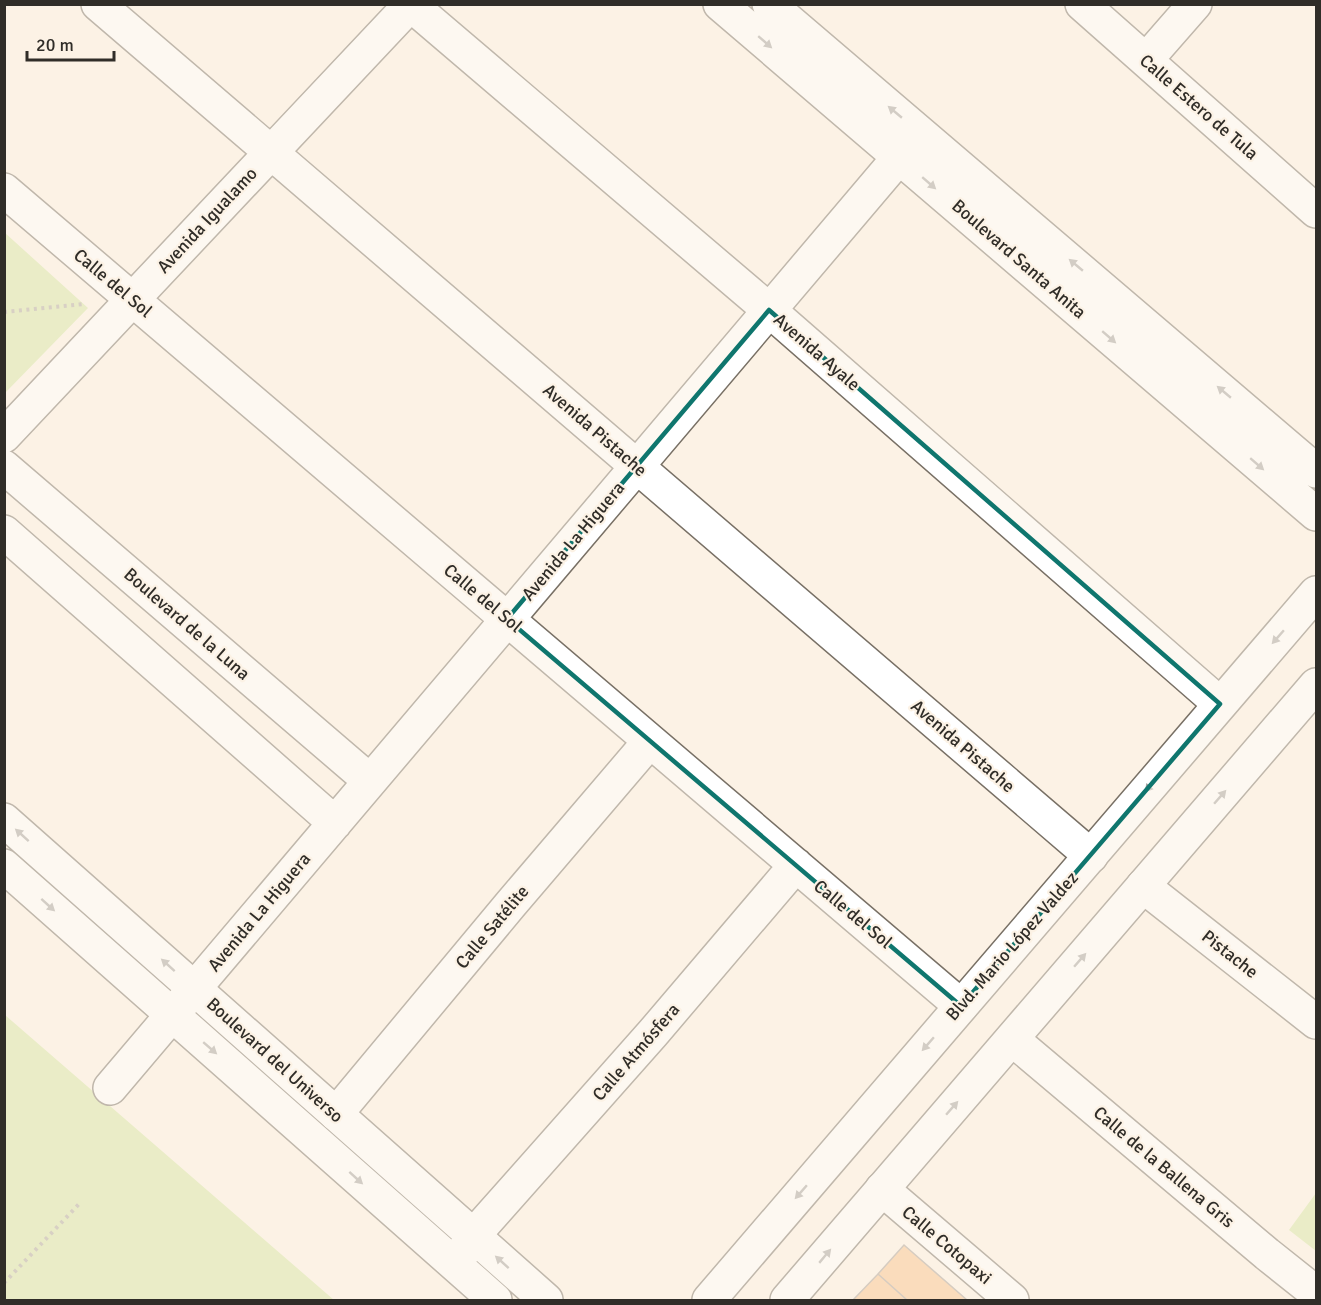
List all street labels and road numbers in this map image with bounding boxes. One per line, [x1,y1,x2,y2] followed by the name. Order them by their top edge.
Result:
[1135,49,1263,165] street label: Calle Estero de Tula
[152,162,262,278] street label: Avenida Igualamo
[947,195,1091,323] street label: Boulevard Santa Anita
[69,244,157,322] street label: Calle del Sol
[769,309,865,395] street label: Avenida Ayale
[538,379,652,481] street label: Avenida Pistache
[517,477,629,605] street label: Avenida La Higuera
[439,559,527,637] street label: Calle del Sol
[119,563,255,685] street label: Boulevard de la Luna
[906,695,1020,797] street label: Avenida Pistache
[203,848,315,976] street label: Avenida La Higuera
[941,867,1083,1025] street label: Blvd. Mario López Valdez
[809,875,897,953] street label: Calle del Sol
[451,881,533,973] street label: Calle Satélite
[1197,925,1263,983] street label: Pistache
[202,993,348,1127] street label: Boulevard del Universo
[588,999,684,1105] street label: Calle Atmósfera
[1089,1102,1239,1232] street label: Calle de la Ballena Gris
[898,1201,996,1289] street label: Calle Cotopaxi

